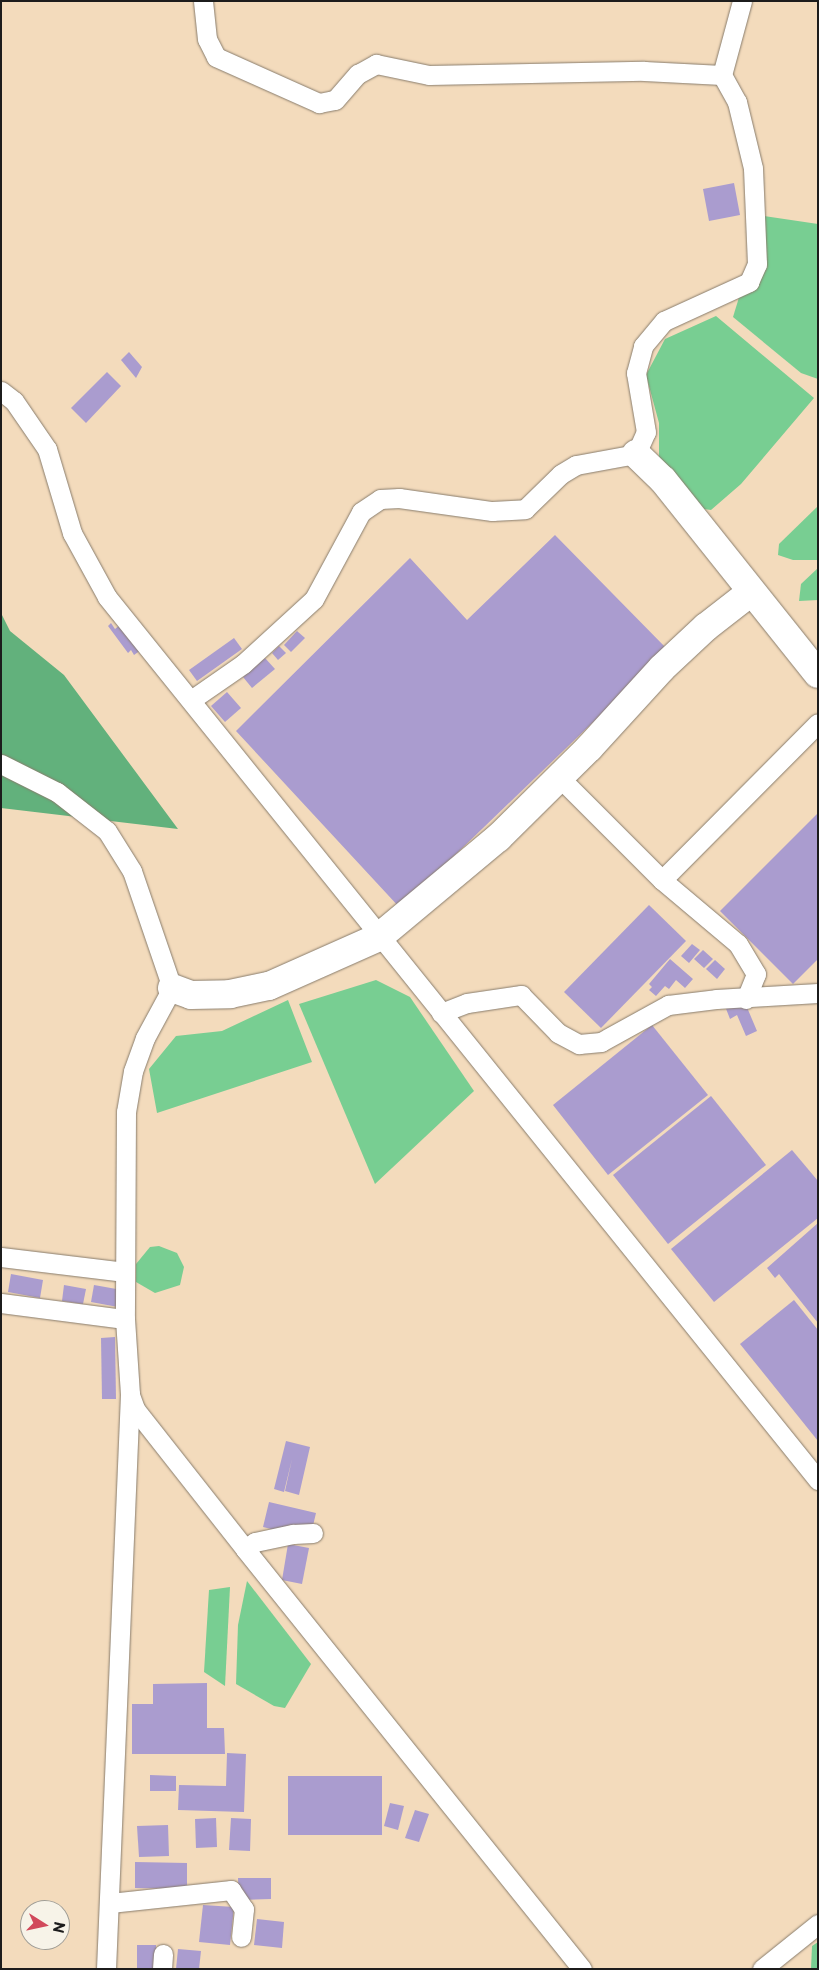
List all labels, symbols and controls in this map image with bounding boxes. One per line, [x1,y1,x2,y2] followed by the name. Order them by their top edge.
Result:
[20,1900,70,1950] north arrow
[48,1920,71,1935] text: N

